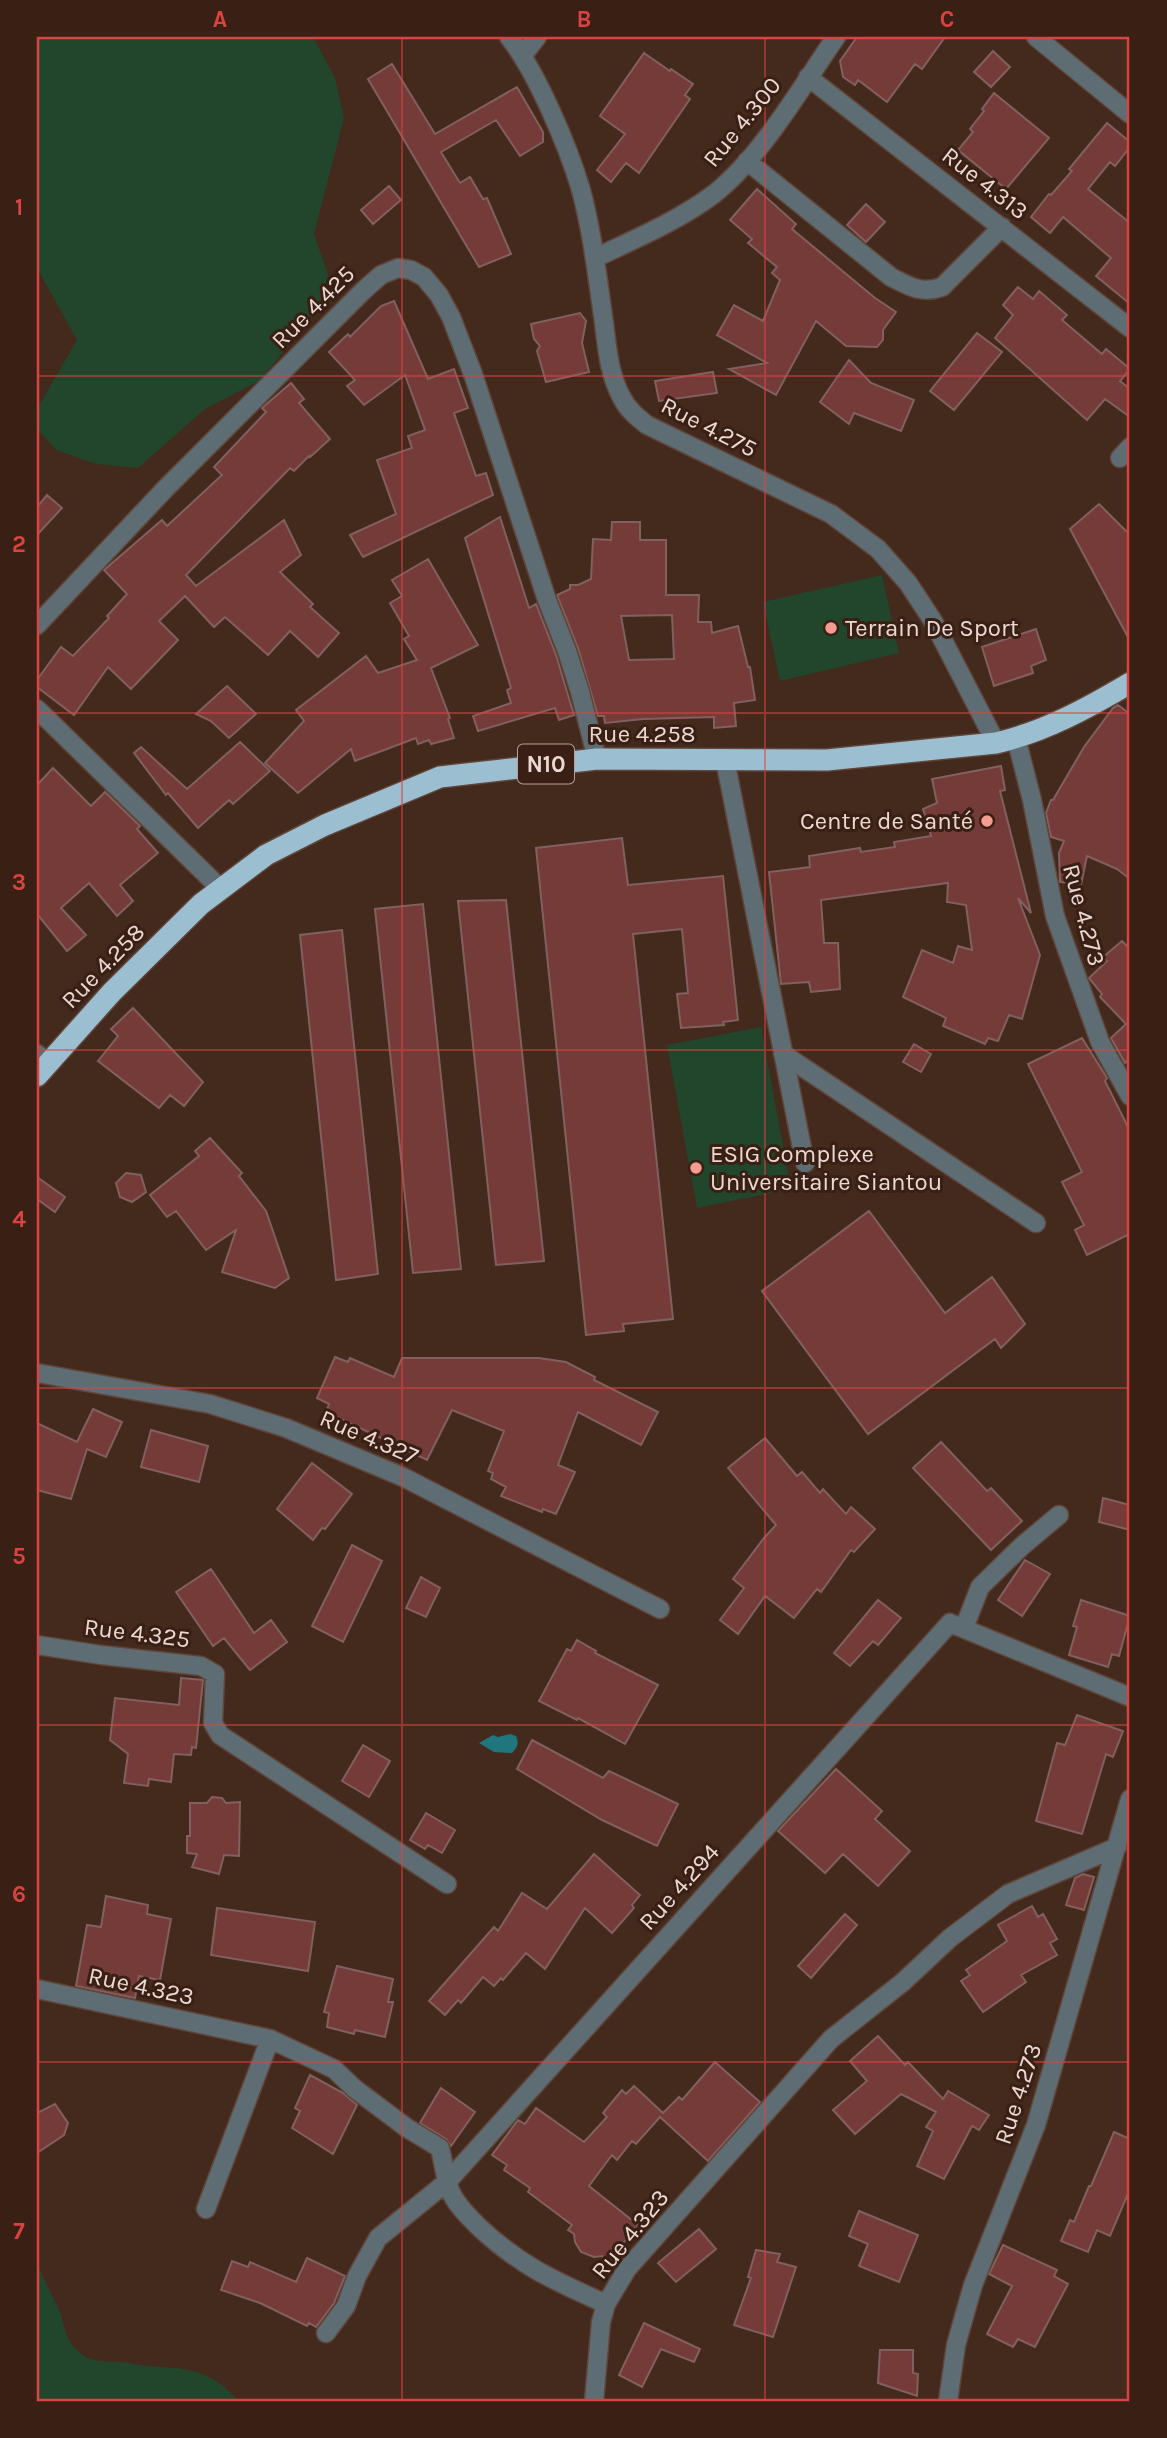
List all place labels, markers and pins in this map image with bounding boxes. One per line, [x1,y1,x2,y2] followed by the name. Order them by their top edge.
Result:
[845,614,1019,642] place label: Terrain De Sport
[823,620,839,636] marker: Terrain De Sport
[800,807,973,835] place label: Centre de Santé
[979,813,995,829] marker: Centre de Santé
[710,1140,942,1196] place label: ESIG Complexe Universitaire Siantou
[688,1160,704,1176] marker: ESIG Complexe Universitaire Siantou

